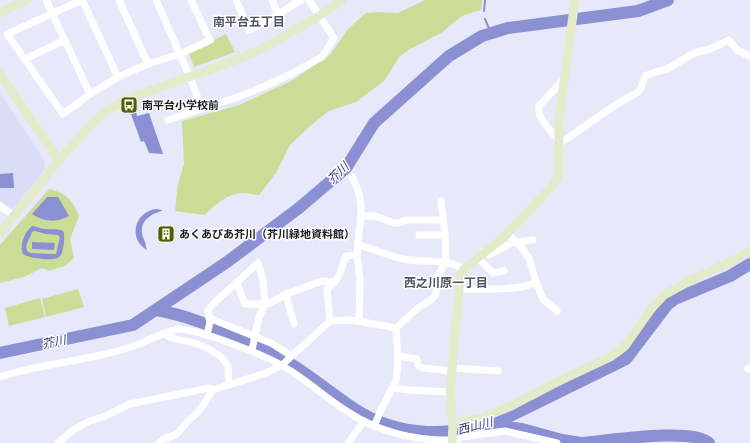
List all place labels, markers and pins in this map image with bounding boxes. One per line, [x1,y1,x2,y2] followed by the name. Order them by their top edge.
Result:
[119,95,139,115] bus stop icon: 南平台小学校前
[142,98,219,112] place label: 南平台小学校前
[156,224,176,244] building icon: あくあぴあ芥川（芥川緑地資料館）
[179,227,355,241] place label: あくあぴあ芥川（芥川緑地資料館）

